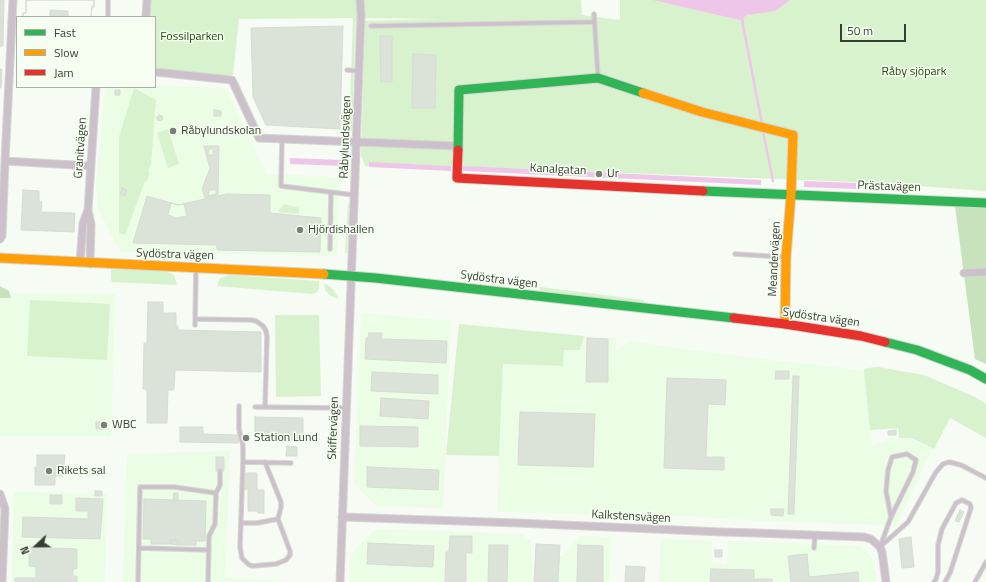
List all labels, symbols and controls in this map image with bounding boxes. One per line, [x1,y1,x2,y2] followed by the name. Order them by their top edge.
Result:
[16,16,156,88] legend
[842,16,908,42] scale bar
[847,21,873,40] text: 50 m
[54,23,76,42] text: Fast
[160,30,224,44] park label: Fossilparken
[54,43,79,62] text: Slow
[54,63,74,82] text: Jam
[882,65,946,79] park label: Råby sjöpark
[337,95,355,179] street label: Råbylundsvägen
[72,117,90,179] street label: Granitvägen
[181,124,261,138] place label: Råbylundskolan
[168,126,178,136] marker: Råbylundskolan
[529,161,587,179] street label: Kanalgatan
[607,167,619,181] place label: Ur
[594,169,604,179] marker: Ur
[857,179,921,195] street label: Prästavägen
[766,221,784,297] street label: Meandervägen
[308,223,374,237] place label: Hjördishallen
[295,225,305,235] marker: Hjördishallen
[136,246,214,264] street label: Sydöstra vägen
[460,268,538,292] street label: Sydöstra vägen
[782,305,860,331] street label: Sydöstra vägen
[326,396,342,460] street label: Skiffervägen
[112,418,137,432] place label: WBC
[99,420,109,430] marker: WBC
[254,431,318,445] place label: Station Lund
[241,433,251,443] marker: Station Lund
[57,464,105,478] place label: Rikets sal
[44,466,54,476] marker: Rikets sal
[591,508,671,526] street label: Kalkstensvägen
[16,526,56,566] north arrow
[16,544,34,557] text: N

